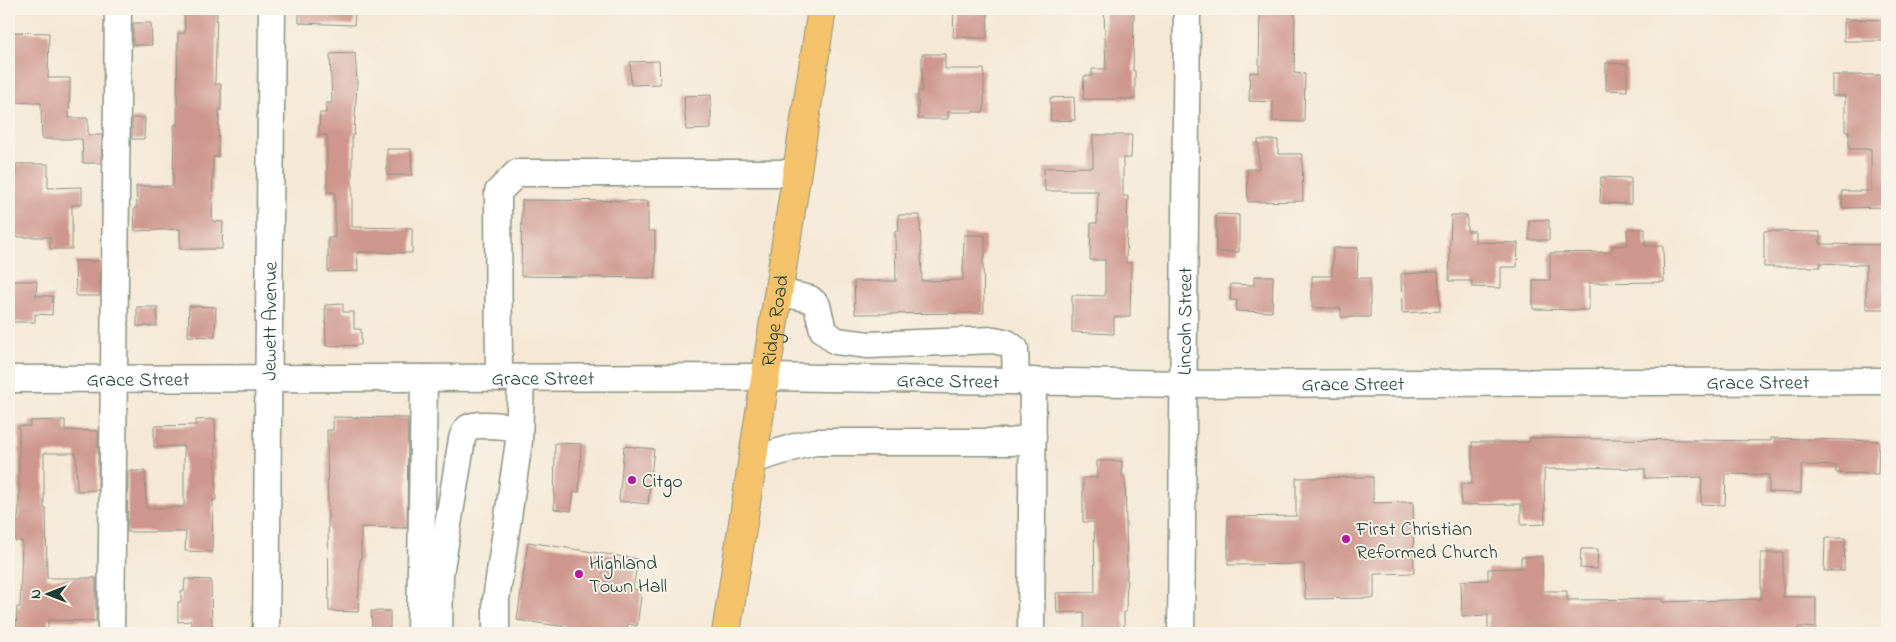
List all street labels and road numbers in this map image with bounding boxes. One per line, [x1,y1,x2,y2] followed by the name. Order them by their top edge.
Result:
[256,261,287,381] street label: Jewett Avenue
[1171,266,1202,375] street label: Lincoln Street
[755,273,798,369] street label: Ridge Road
[492,365,595,395] street label: Grace Street
[87,367,190,396] street label: Grace Street
[896,367,1000,398] street label: Grace Street
[1706,369,1810,399] street label: Grace Street
[1301,371,1405,400] street label: Grace Street

